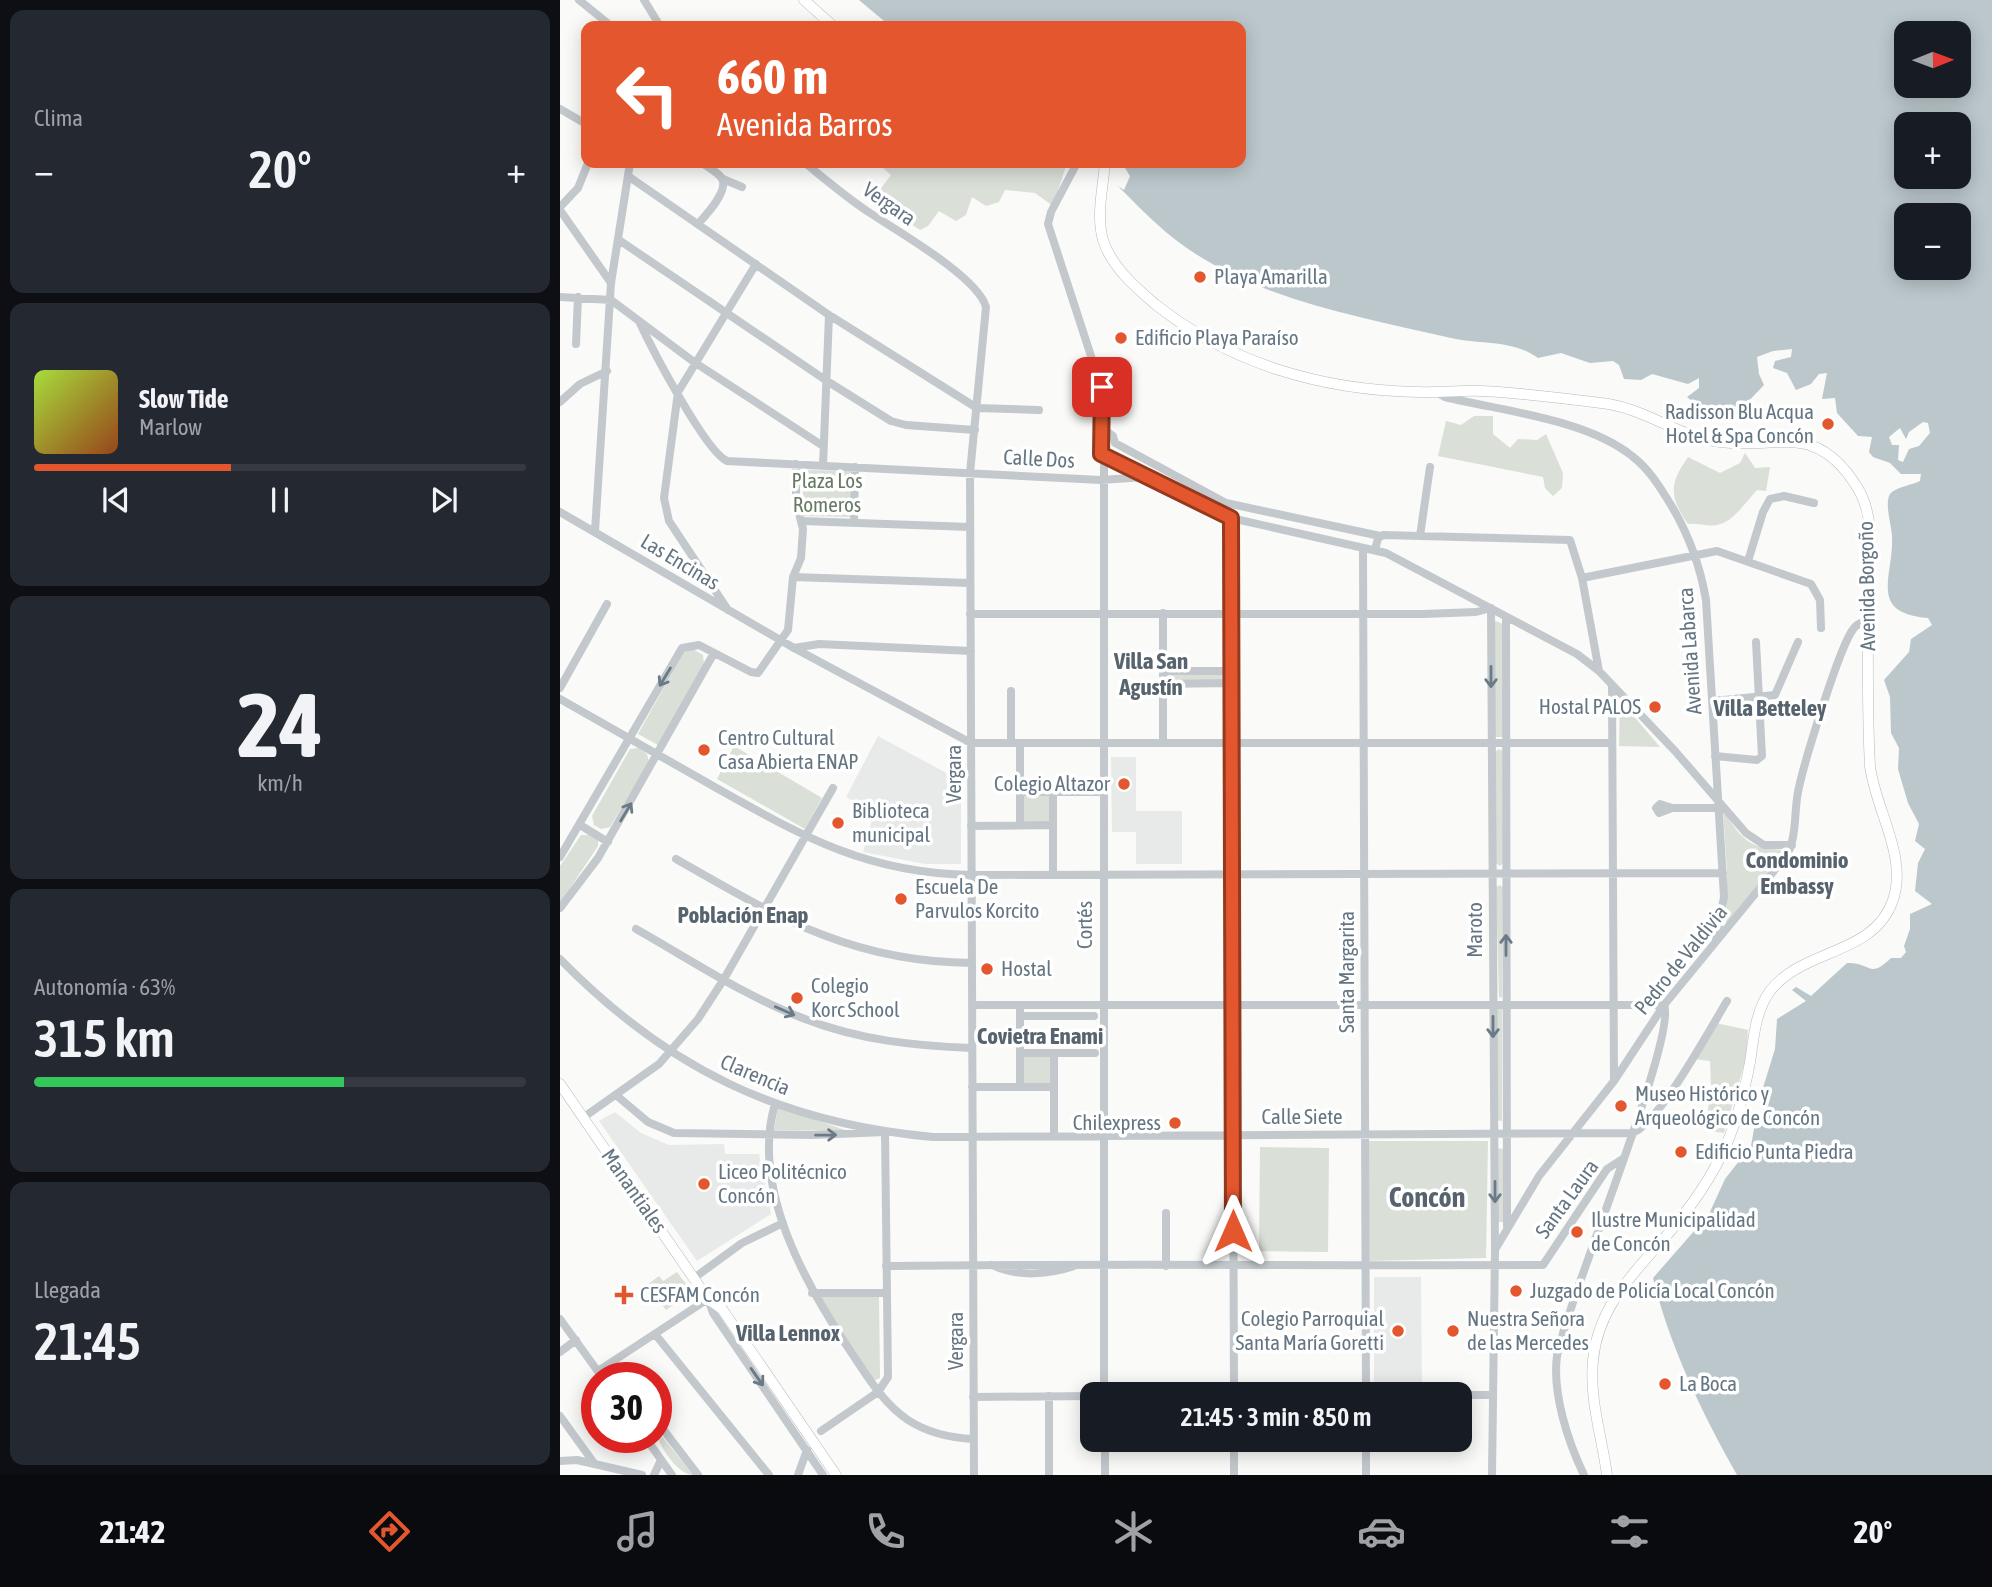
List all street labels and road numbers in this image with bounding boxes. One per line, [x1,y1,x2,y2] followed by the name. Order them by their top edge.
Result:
[859,177,920,230] street label: Vergara
[1003,444,1075,472] street label: Calle Dos
[1853,521,1879,651] street label: Avenida Borgoño
[637,528,724,594] street label: Las Encinas
[1673,587,1705,715] street label: Avenida Labarca
[941,745,965,803] street label: Vergara
[1629,900,1732,1019] street label: Pedro de Valdivia
[1072,901,1096,949] street label: Cortés
[1462,902,1486,958] street label: Maroto
[1334,911,1358,1033] street label: Santa Margarita
[717,1049,794,1099] street label: Clarencia
[1261,1104,1343,1128] street label: Calle Siete
[597,1144,672,1237] street label: Manantiales
[1530,1155,1603,1242] street label: Santa Laura
[943,1312,967,1370] street label: Vergara

